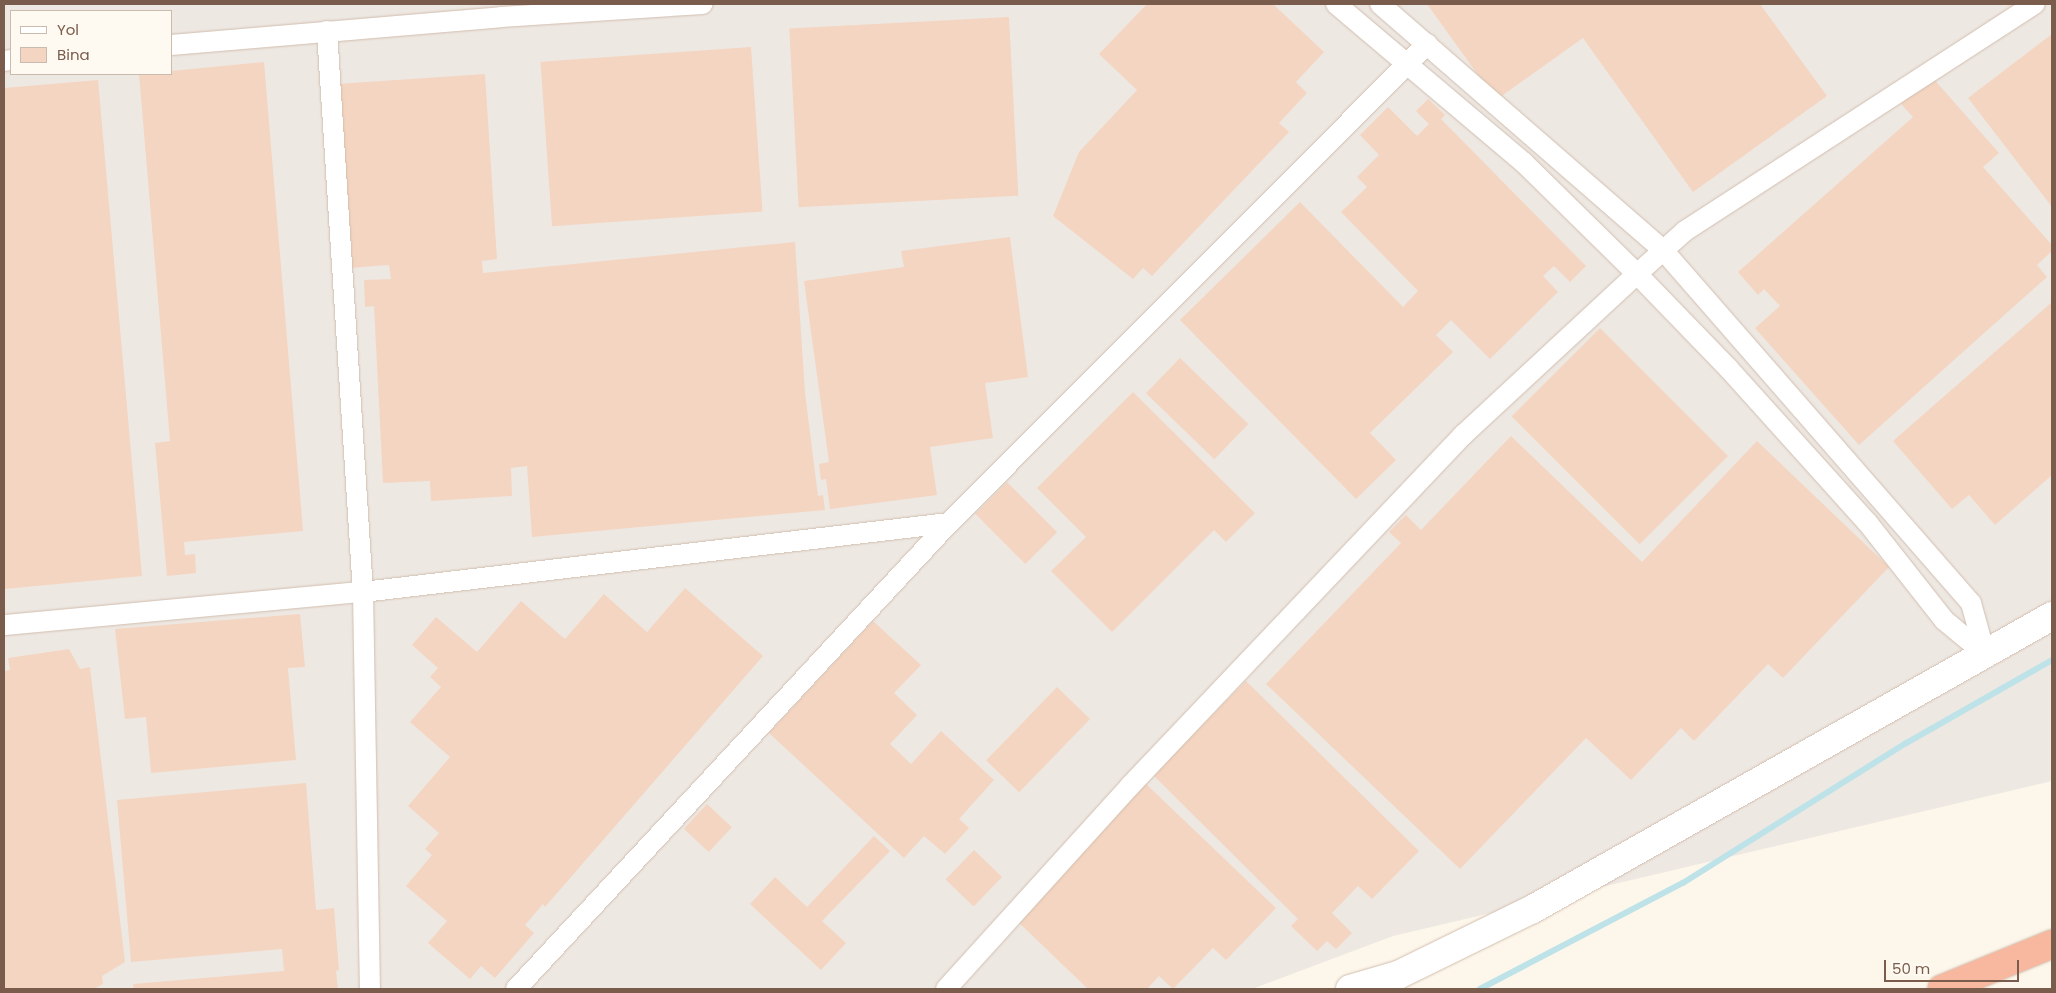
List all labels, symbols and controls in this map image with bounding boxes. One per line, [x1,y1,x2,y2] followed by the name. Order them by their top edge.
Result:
[10,10,172,75] legend
[57,19,79,40] text: Yol
[57,44,90,65] text: Bina
[1886,950,2021,982] scale bar
[1892,958,1930,979] text: 50 m

